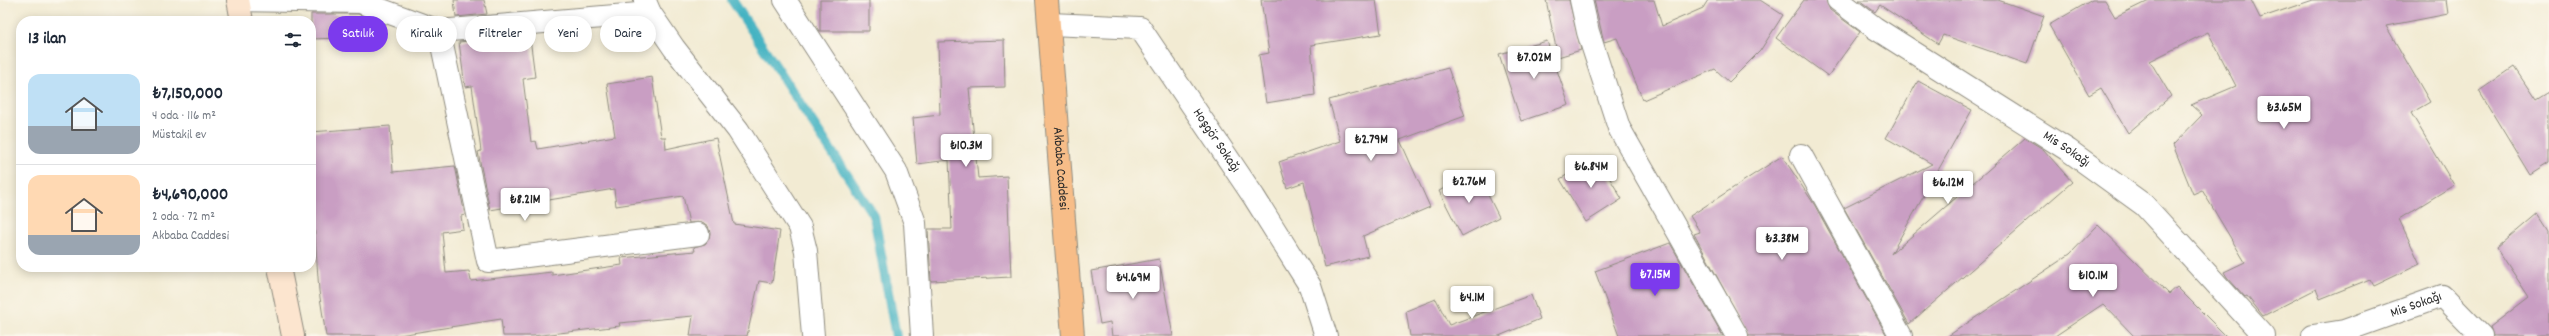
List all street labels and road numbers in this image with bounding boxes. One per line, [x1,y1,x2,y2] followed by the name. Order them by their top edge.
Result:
[1187,105,1245,177] street label: Hoşgör Sokağı
[1047,126,1073,211] street label: Akbaba Caddesi
[2039,126,2094,173] street label: Mis Sokağı
[2388,287,2445,324] street label: Mis Sokağı

